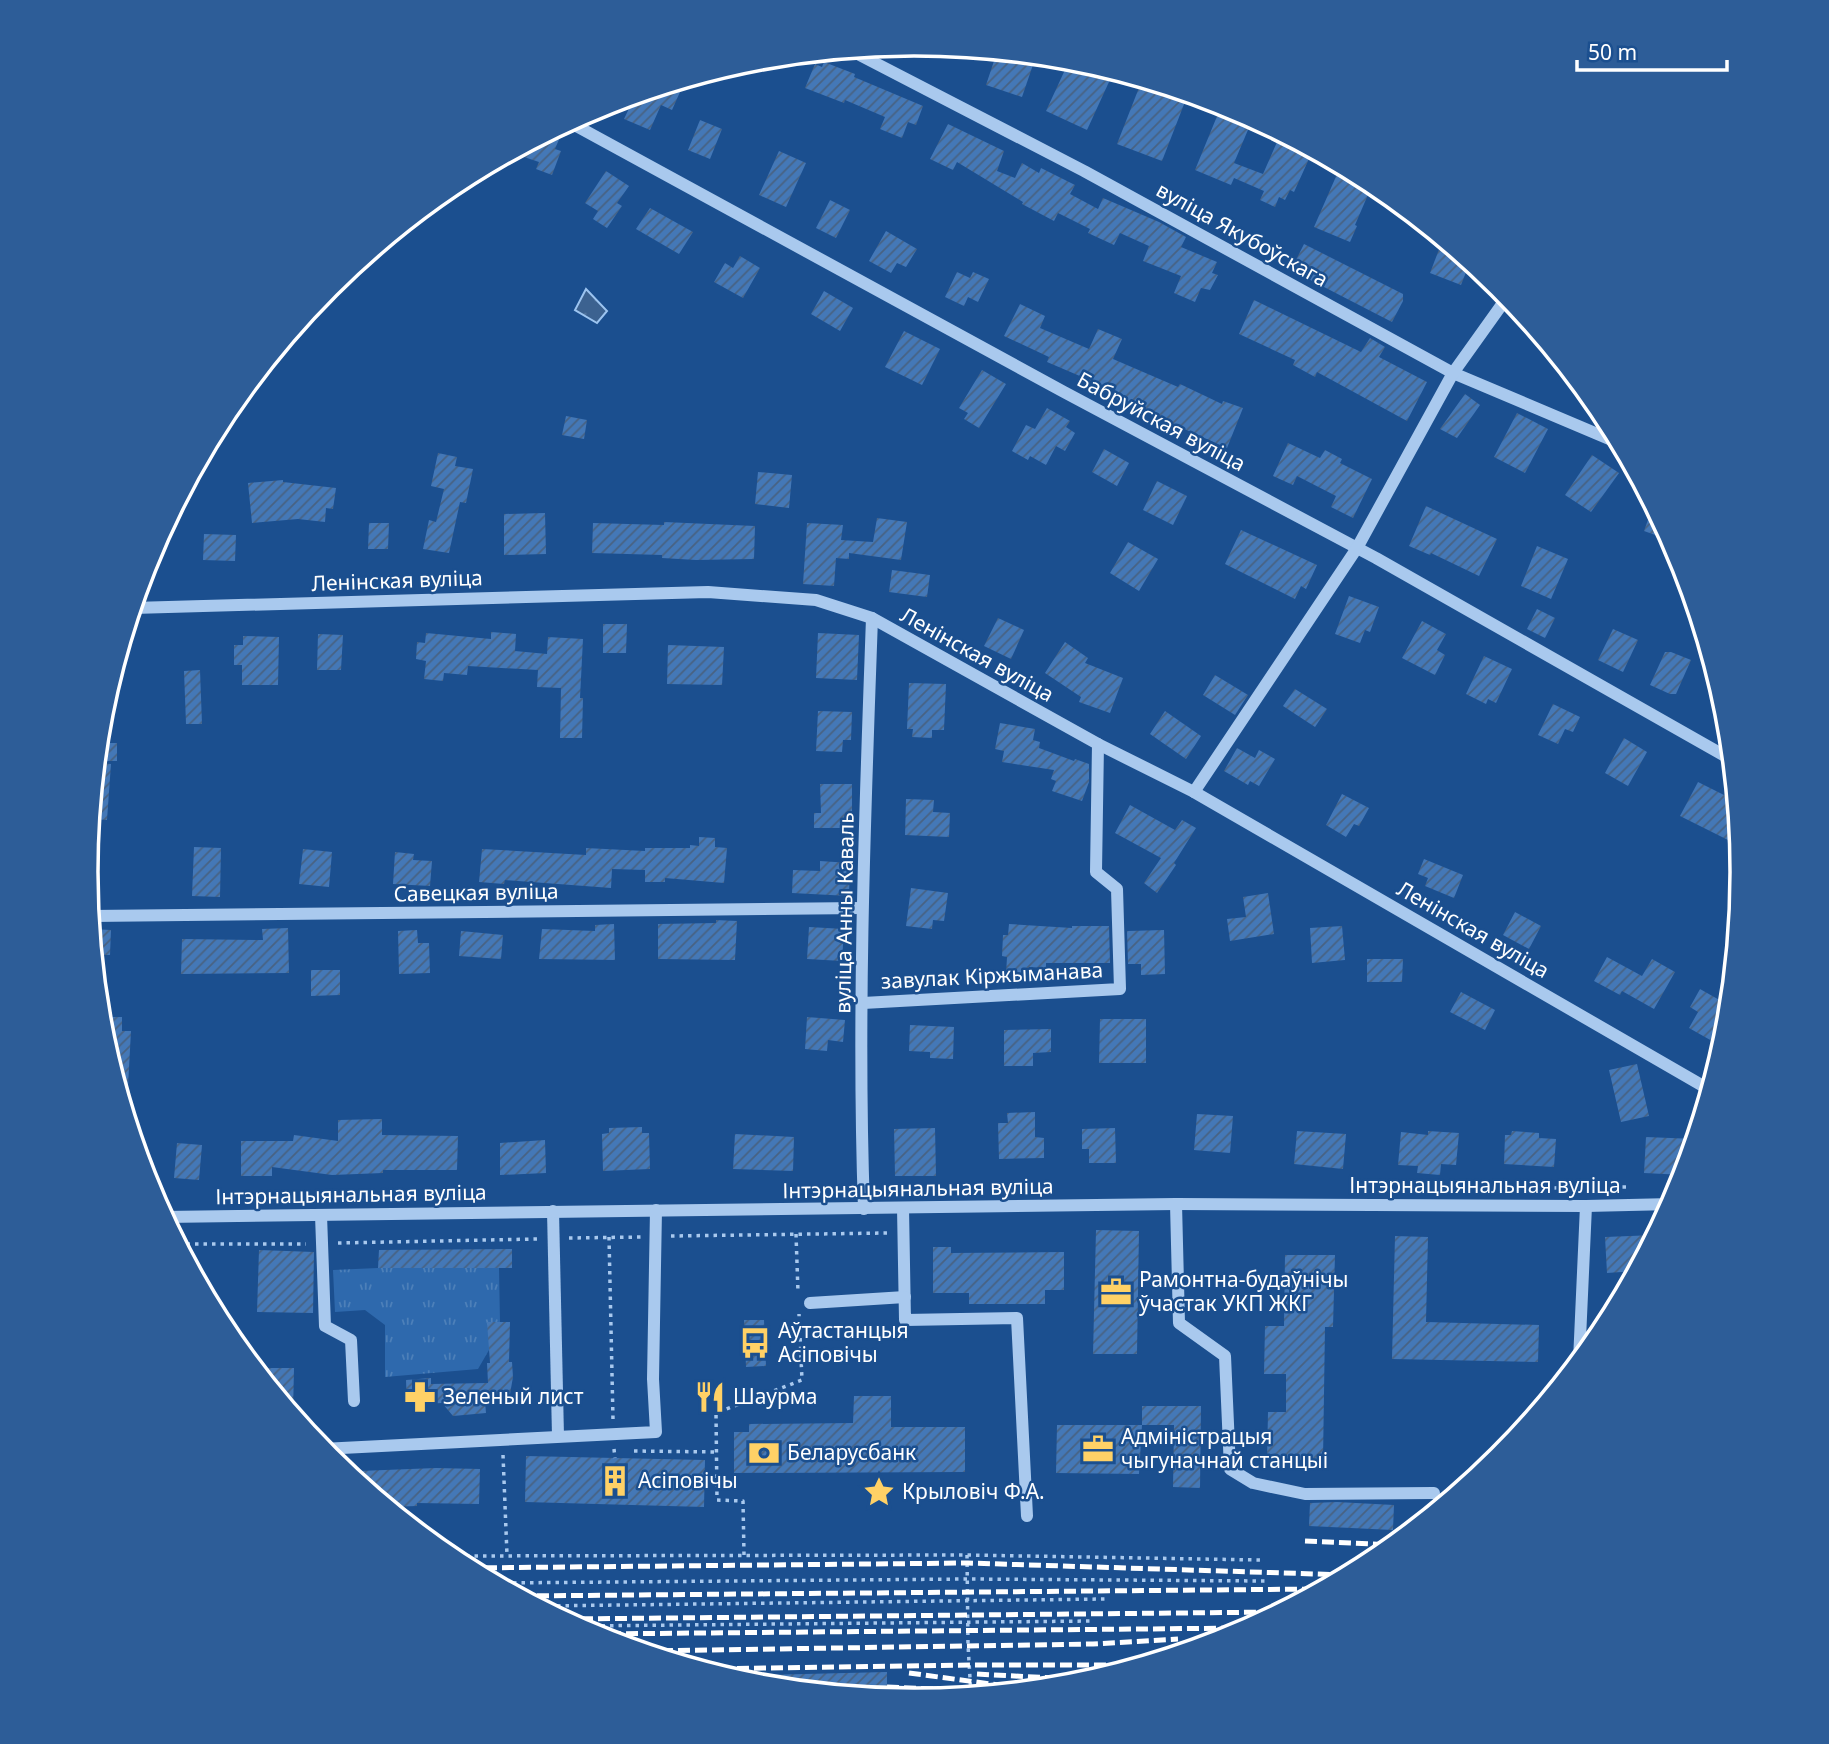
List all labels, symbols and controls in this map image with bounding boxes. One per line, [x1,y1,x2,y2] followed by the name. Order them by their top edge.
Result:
[1577,28,1728,72] scale bar
[1588,38,1637,66] text: 50 m
[1152,175,1333,293] street label: вуліца Якубоўскага
[1072,365,1251,477] street label: Бабруйская вуліца
[311,563,483,597] street label: Ленінская вуліца
[896,600,1059,708] street label: Ленінская вуліца
[828,812,860,1014] street label: вуліца Анны Каваль
[1392,874,1555,984] street label: Ленінская вуліца
[393,877,559,907] street label: Савецкая вуліца
[880,955,1104,995] street label: завулак Кіржыманава
[1349,1171,1621,1199] street label: Інтэрнацыянальная вуліца
[782,1172,1054,1204] street label: Інтэрнацыянальная вуліца
[215,1178,487,1210] street label: Інтэрнацыянальная вуліца
[1139,1265,1349,1317] place label: Рамонтна-будаўнічы ўчастак УКП ЖКГ
[1099,1275,1133,1309] office icon: Рамонтна-будаўнічы ўчастак УКП ЖКГ
[778,1316,909,1368] place label: Аўтастанцыя Асіповічы
[738,1326,772,1360] bus stop icon: Аўтастанцыя Асіповічы
[403,1380,437,1414] pharmacy icon: Зеленый лист
[693,1380,727,1414] restaurant icon: Шаурма
[443,1382,584,1410] place label: Зеленый лист
[733,1382,817,1410] place label: Шаурма
[1121,1422,1328,1474] place label: Адміністрацыя чыгуначнай станцыі
[1081,1432,1115,1466] office icon: Адміністрацыя чыгуначнай станцыі
[747,1436,781,1470] bank icon: Беларусбанк
[787,1438,916,1466] place label: Беларусбанк
[598,1464,632,1498] building icon: Асіповічы
[638,1466,738,1494] place label: Асіповічы
[862,1475,896,1509] place icon: Крыловіч Ф.А.
[902,1477,1045,1505] place label: Крыловіч Ф.А.

